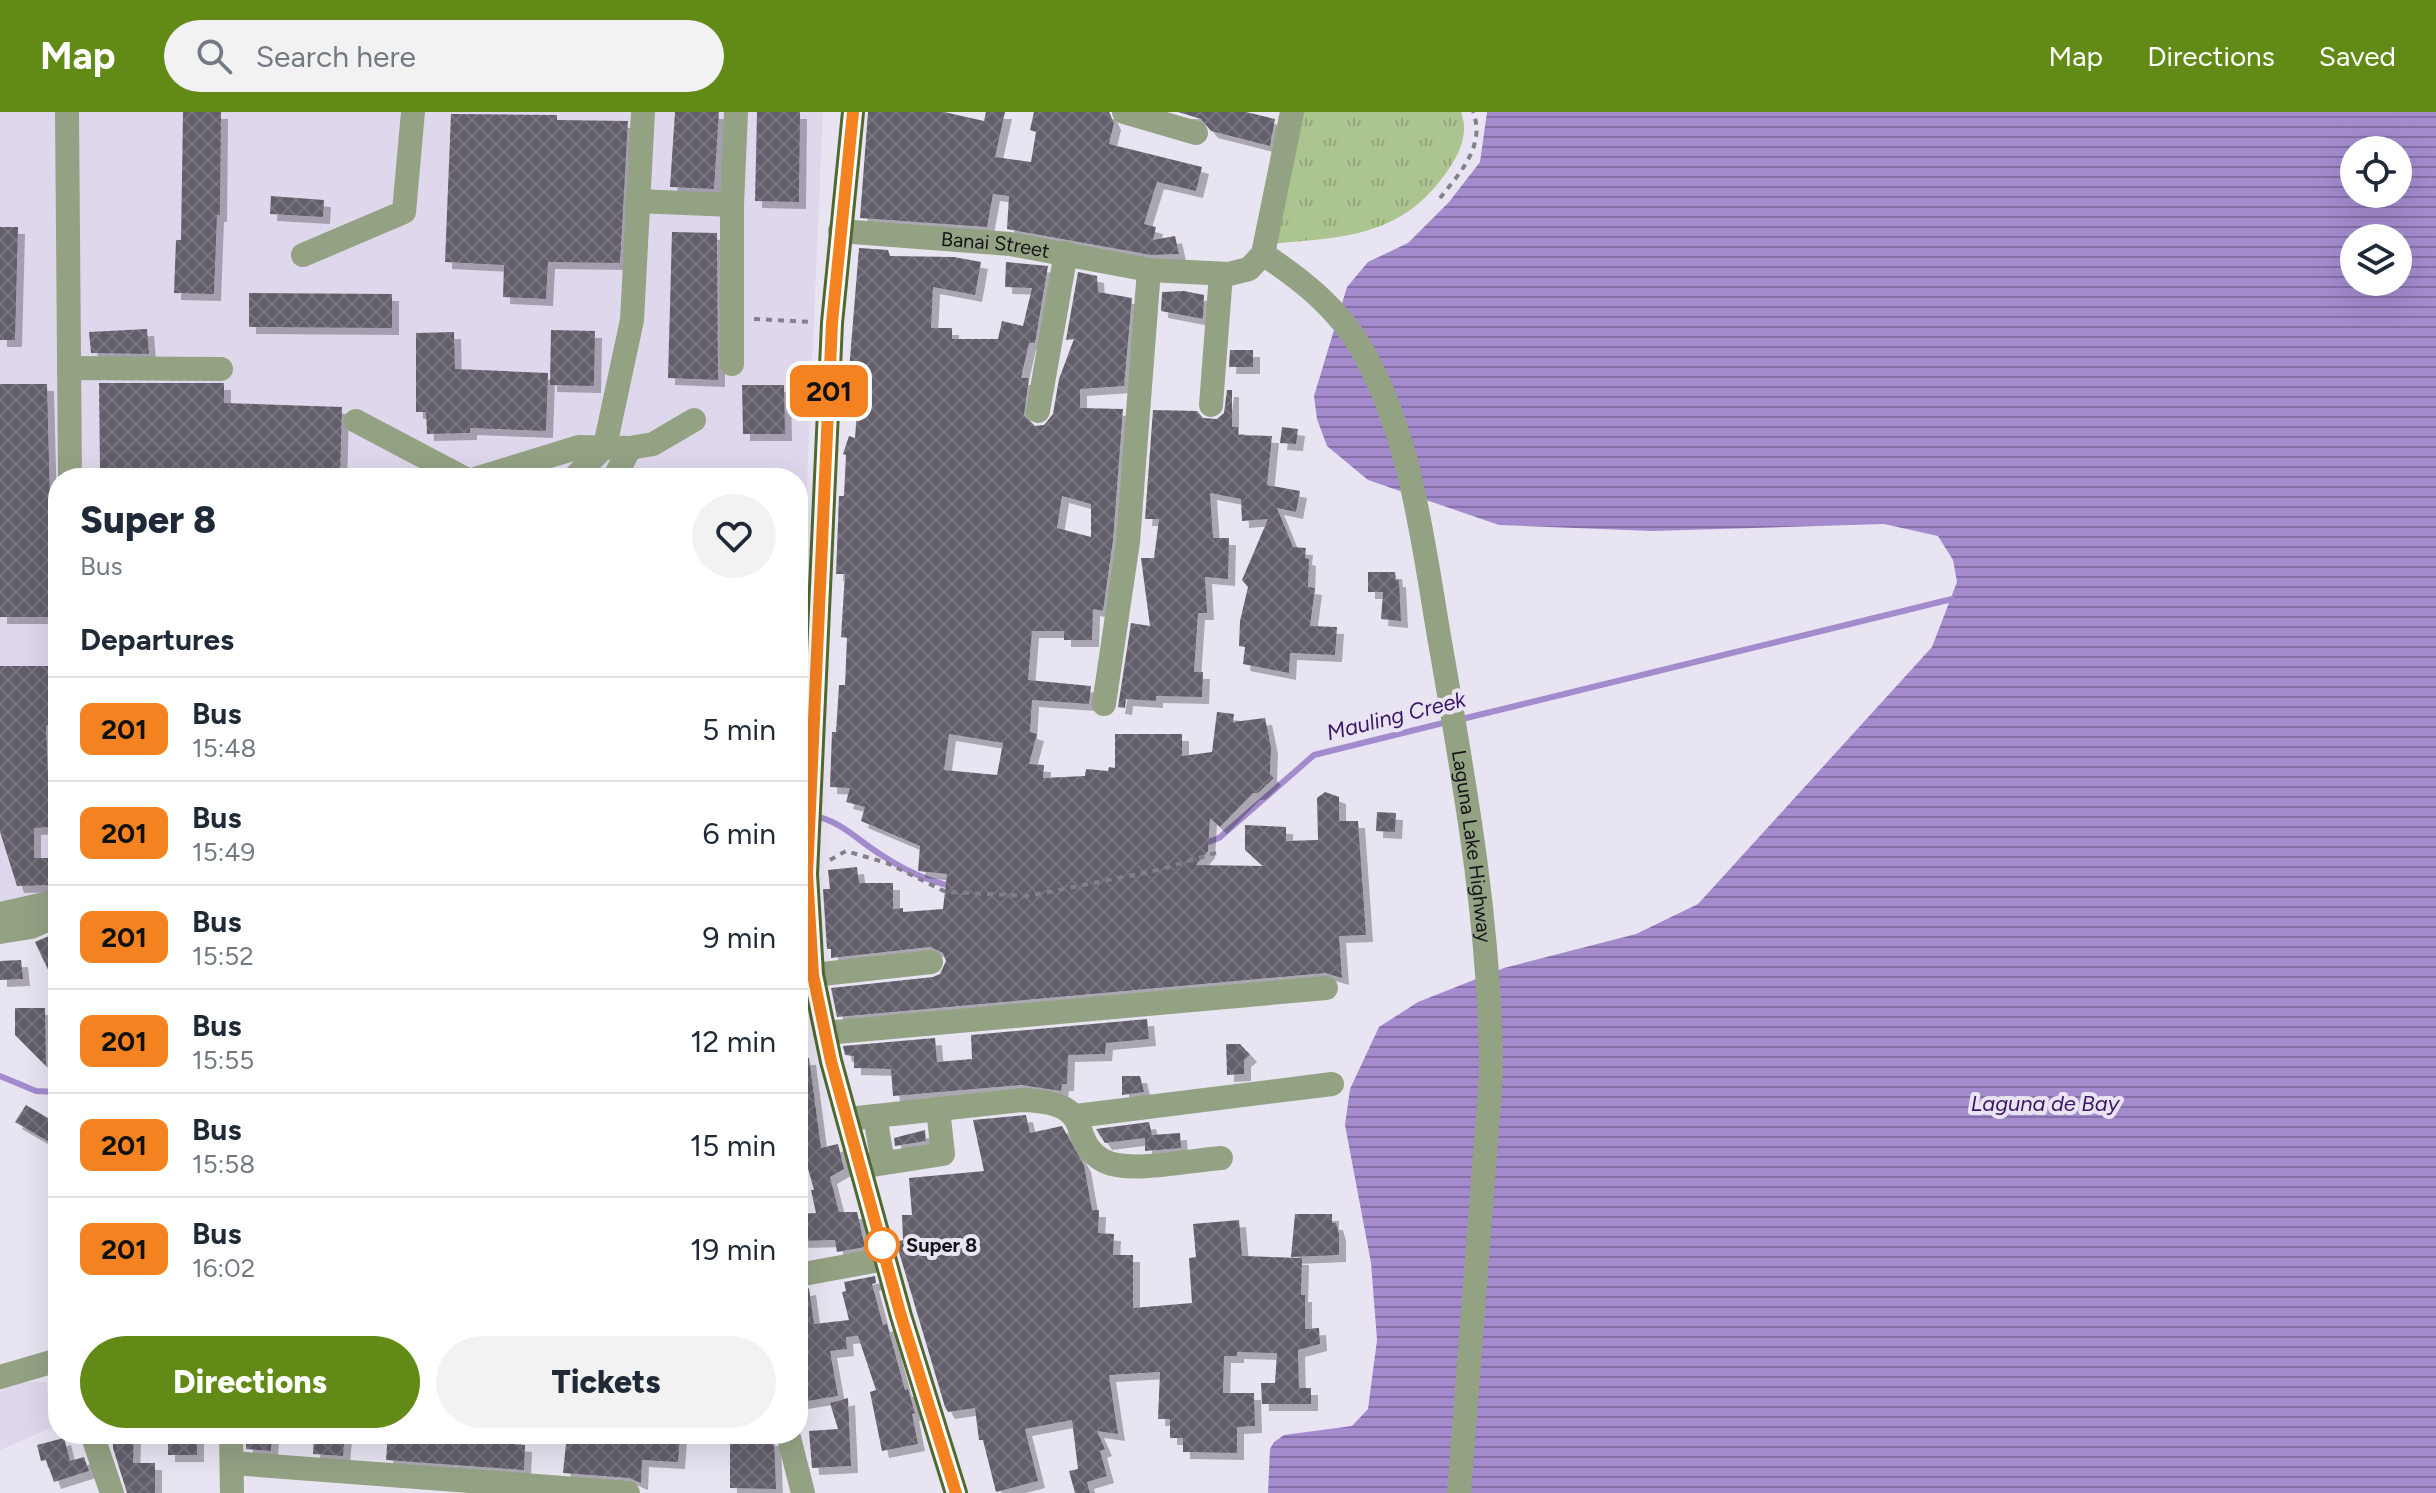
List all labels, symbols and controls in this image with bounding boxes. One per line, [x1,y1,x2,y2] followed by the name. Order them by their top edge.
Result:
[164,20,724,92] search box
[40,33,116,79] text: Map
[192,34,236,78] icon: search
[256,38,416,75] text: Search here
[2049,39,2103,73] text: Map
[2147,39,2275,73] text: Directions
[2319,39,2396,73] text: Saved
[2340,136,2412,296] map controls
[2340,136,2412,208] button: locate
[2340,224,2412,296] button: layers
[940,227,1052,263] street label: Banai Street
[783,365,875,417] line badge: 201
[806,374,852,408] text: 201
[692,494,776,578] button: heart
[80,497,216,543] text: Super 8
[80,550,123,582] text: Bus
[80,621,234,658] text: Departures
[1324,685,1470,746] water label: Mauling Creek
[192,695,241,732] text: Bus
[702,711,776,748] text: 5 min
[101,712,147,746] text: 201
[192,732,256,764] text: 15:48
[1447,748,1497,944] street label: Laguna Lake Highway
[192,799,241,836] text: Bus
[702,815,776,852] text: 6 min
[101,816,147,850] text: 201
[192,836,255,868] text: 15:49
[192,903,241,940] text: Bus
[702,919,776,956] text: 9 min
[101,920,147,954] text: 201
[192,940,254,972] text: 15:52
[192,1007,241,1044] text: Bus
[690,1023,776,1060] text: 12 min
[101,1024,147,1058] text: 201
[192,1044,254,1076] text: 15:55
[1971,1090,2121,1117] water label: Laguna de Bay
[192,1111,241,1148] text: Bus
[690,1127,776,1164] text: 15 min
[101,1128,147,1162] text: 201
[192,1148,255,1180] text: 15:58
[192,1215,241,1252] text: Bus
[865,1228,899,1262] marker: Super 8
[690,1231,776,1268] text: 19 min
[101,1232,147,1266] text: 201
[906,1233,977,1257] place label: Super 8
[192,1252,255,1284] text: 16:02
[80,1336,420,1428] button: Directions
[436,1336,776,1428] button: Tickets

